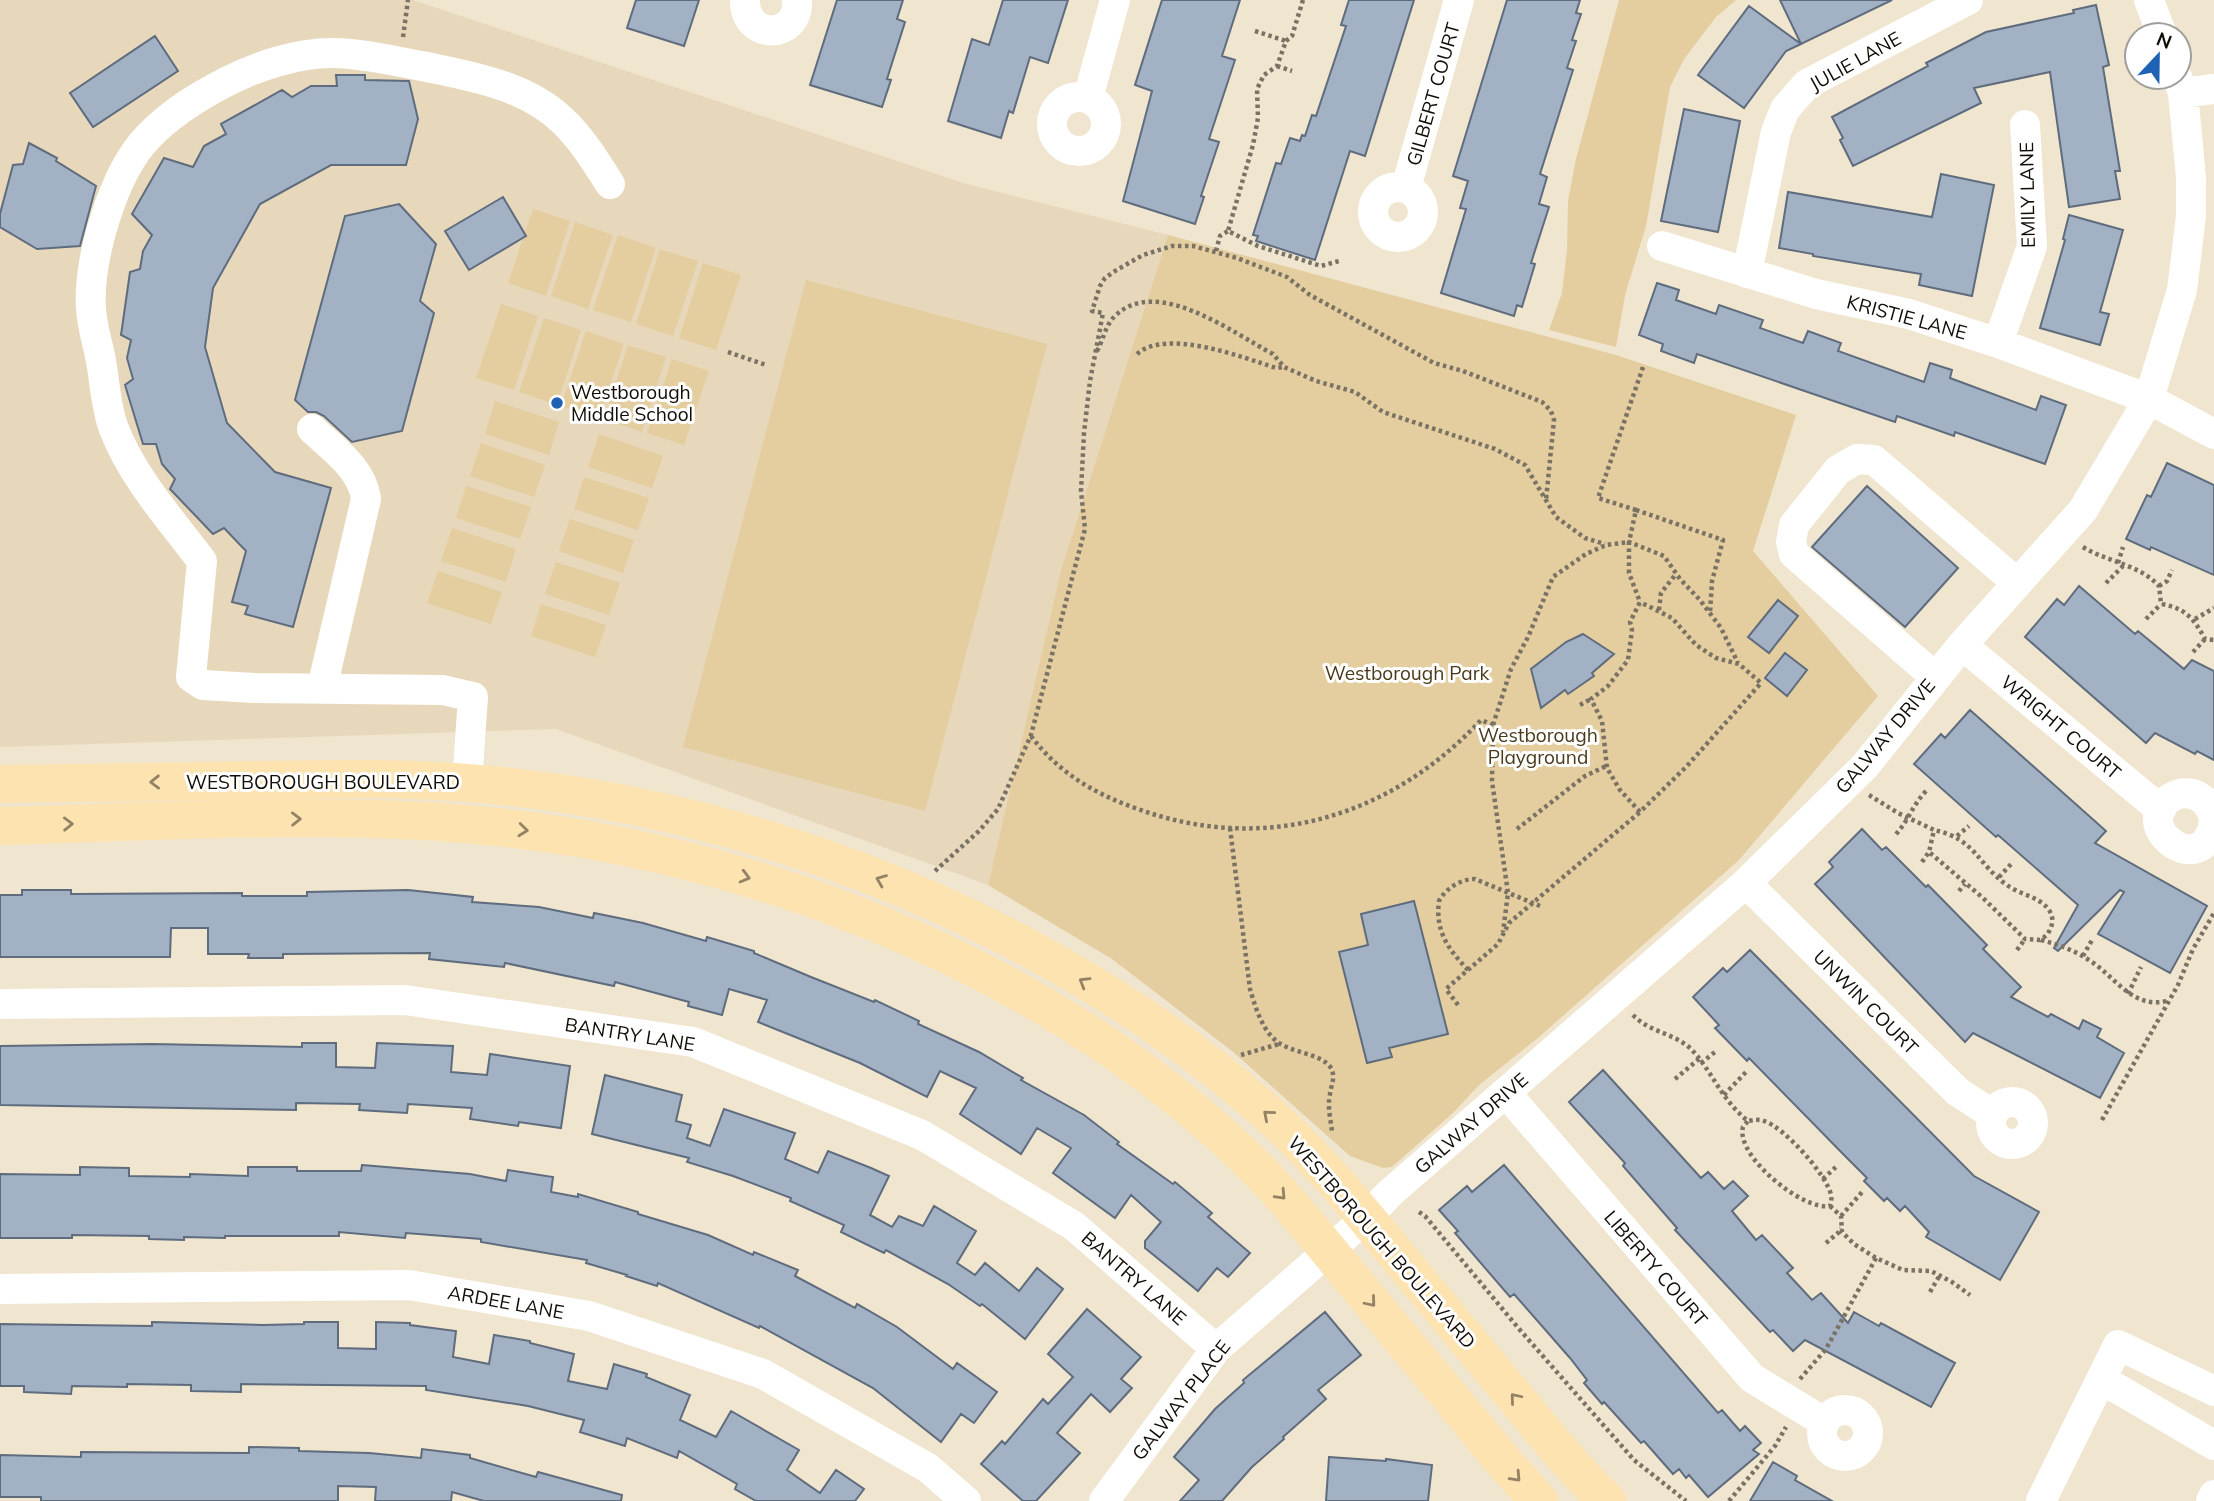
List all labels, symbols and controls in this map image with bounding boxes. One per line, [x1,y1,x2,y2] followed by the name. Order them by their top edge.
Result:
[1401,19,1465,168] street label: GILBERT COURT
[2123,21,2193,91] north arrow
[1805,26,1905,96] street label: JULIE LANE
[2153,26,2176,54] text: N
[2014,142,2040,248] street label: EMILY LANE
[1844,289,1970,345] street label: KRISTIE LANE
[571,380,693,426] place label: Westborough Middle School
[549,395,565,411] marker: Westborough Middle School
[1325,661,1490,685] park label: Westborough Park
[1996,670,2126,785] street label: WRIGHT COURT
[1830,674,1940,798] street label: GALWAY DRIVE
[1478,723,1598,769] park label: Westborough Playground
[186,770,460,794] street label: WESTBOROUGH BOULEVARD
[149,774,160,790] one-way arrow
[291,811,301,827] one-way arrow
[63,816,74,832] one-way arrow
[517,823,529,838] one-way arrow
[739,868,751,883] one-way arrow
[876,874,888,888] one-way arrow
[1808,944,1924,1060] street label: UNWIN COURT
[1079,977,1092,990] one-way arrow
[563,1012,697,1056] street label: BANTRY LANE
[1409,1067,1533,1179] street label: GALWAY DRIVE
[1264,1111,1277,1123] one-way arrow
[1283,1131,1481,1353] street label: WESTBOROUGH BOULEVARD
[1273,1187,1286,1200] one-way arrow
[1599,1205,1713,1331] street label: LIBERTY COURT
[1077,1226,1191,1330] street label: BANTRY LANE
[446,1280,566,1324] street label: ARDEE LANE
[1362,1294,1375,1306] one-way arrow
[1127,1335,1235,1465] street label: GALWAY PLACE
[1511,1394,1524,1406] one-way arrow
[1508,1469,1520,1482] one-way arrow

